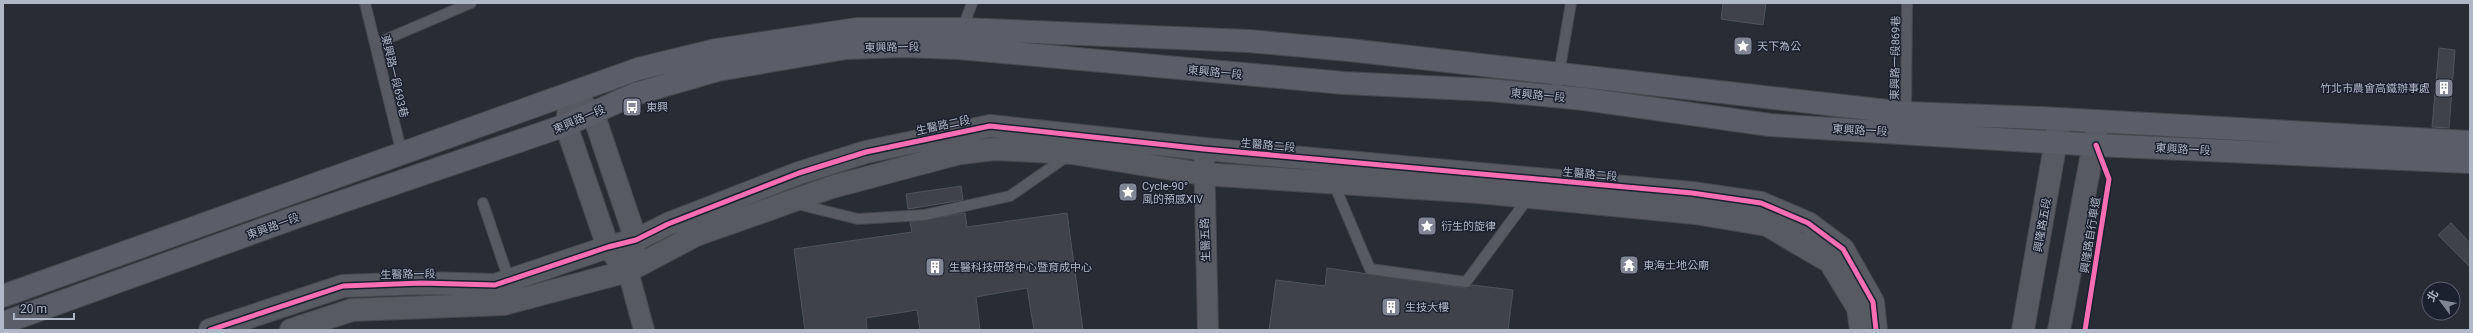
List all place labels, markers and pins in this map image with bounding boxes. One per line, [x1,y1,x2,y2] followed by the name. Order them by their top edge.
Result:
[1732,35,1754,57] place icon: 天下為公
[1757,40,1801,53] place label: 天下為公
[2433,77,2455,99] building icon: 竹北市農會高鐵辦事處
[2320,82,2430,95] place label: 竹北市農會高鐵辦事處
[621,96,643,118] bus stop icon: 東興
[646,101,668,114] place label: 東興
[1142,180,1203,206] place label: Cycle-90° 風的預感XIV
[1117,181,1139,203] place icon: Cycle-90° 風的預感XIV
[1416,215,1438,237] place icon: 衍生的旋律
[1441,220,1496,233] place label: 衍生的旋律
[1618,254,1640,276] temple icon: 東海土地公廟
[924,256,946,278] building icon: 生醫科技研發中心暨育成中心
[1643,259,1709,272] place label: 東海土地公廟
[949,261,1092,274] place label: 生醫科技研發中心暨育成中心
[1380,296,1402,318] building icon: 生技大樓
[1405,301,1449,314] place label: 生技大樓

